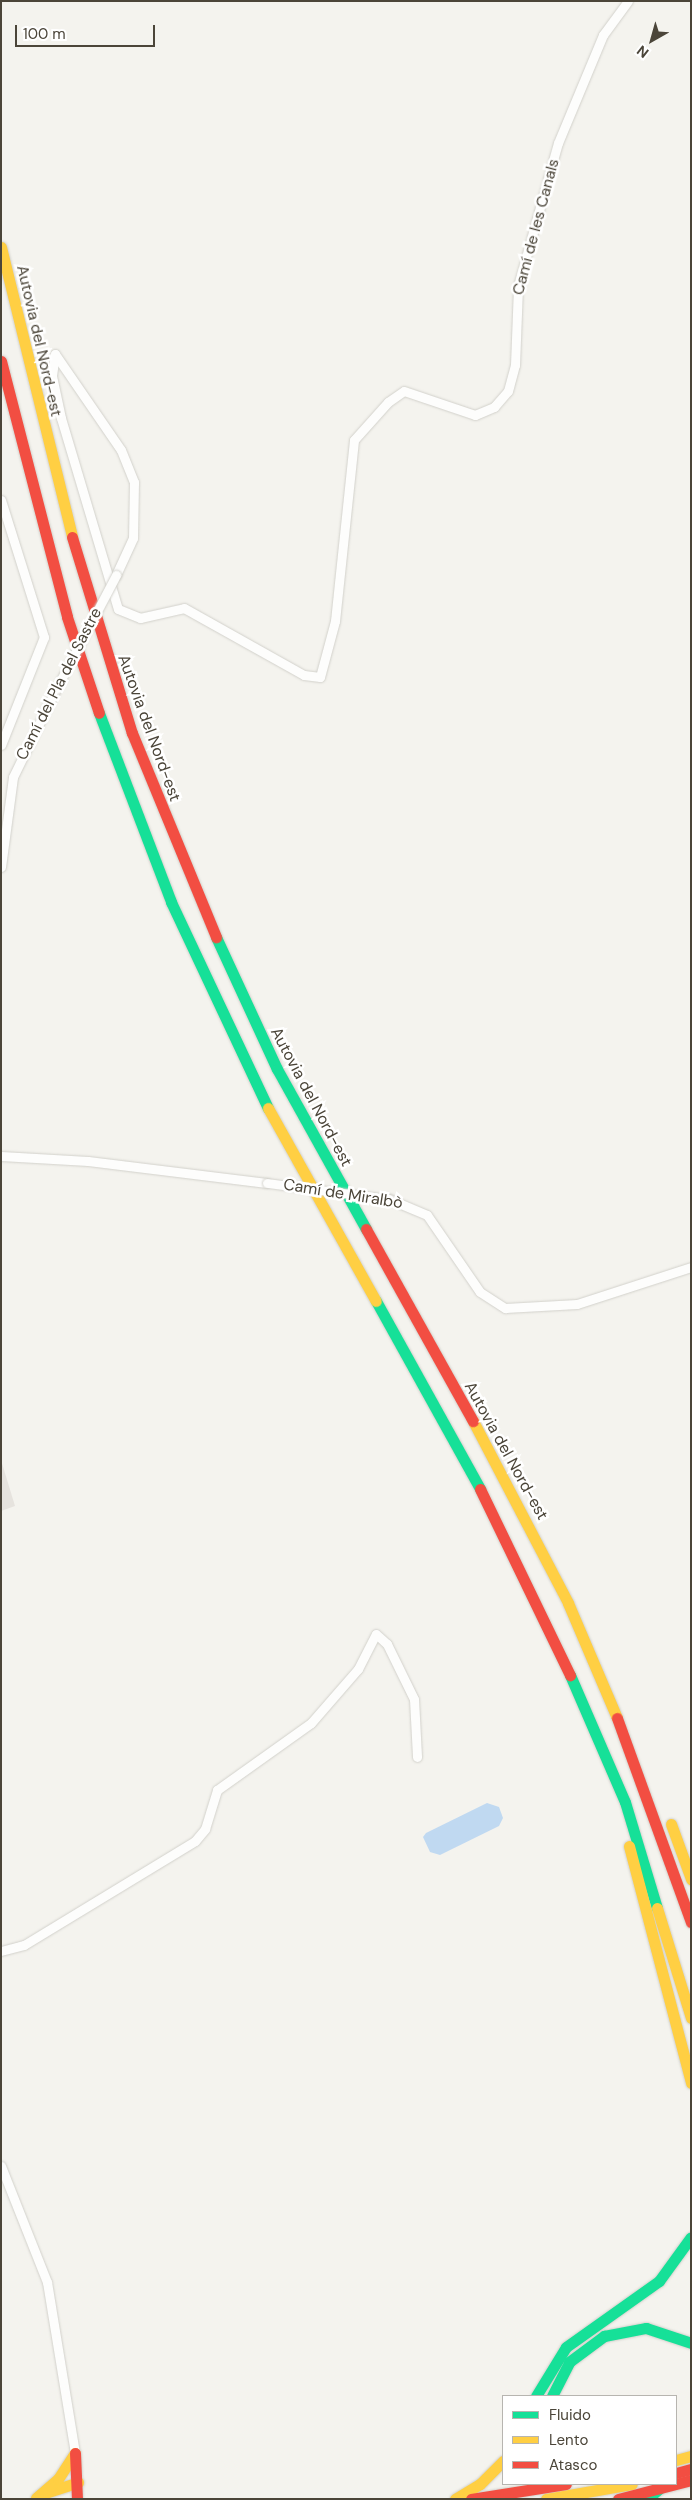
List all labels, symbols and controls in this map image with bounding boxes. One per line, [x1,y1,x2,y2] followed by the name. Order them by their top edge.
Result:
[18,15,158,47] scale bar
[627,15,677,65] north arrow
[23,24,66,44] text: 100 m
[633,42,652,62] text: N
[509,157,563,297] street label: Camí de les Canals
[12,263,66,419] street label: Autovia del Nord-est
[12,605,106,763] street label: Camí del Pla del Sastre
[114,652,184,804] street label: Autovia del Nord-est
[266,1024,356,1170] street label: Autovia del Nord-est
[282,1175,404,1213] street label: Camí de Miralbò
[460,1379,552,1523] street label: Autovia del Nord-est
[502,2395,677,2485] legend
[549,2405,591,2425] text: Fluido
[549,2430,588,2450] text: Lento
[549,2455,597,2475] text: Atasco

